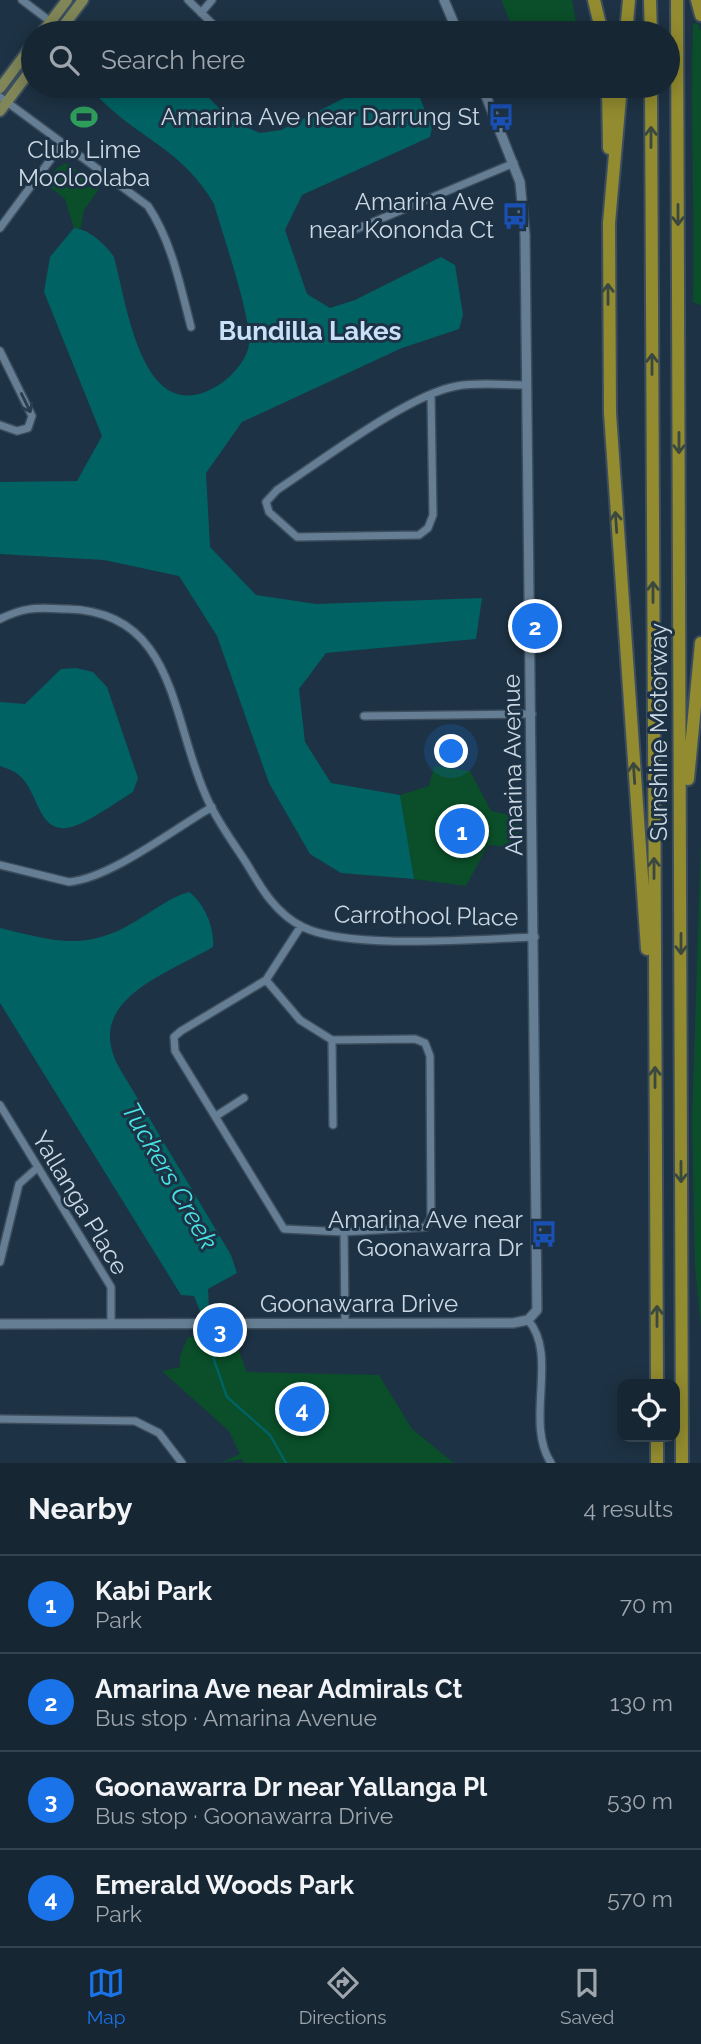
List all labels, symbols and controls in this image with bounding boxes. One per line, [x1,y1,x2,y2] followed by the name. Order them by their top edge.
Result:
[21,21,680,98] search box
[45,41,83,79] icon: search
[101,45,245,75] text: Search here
[69,102,99,132] sports icon: Club Lime Mooloolaba
[161,102,480,131] place label: Amarina Ave near Darrung St
[486,102,516,132] bus stop icon: Amarina Ave near Darrung St
[644,126,658,149] one-way arrow
[18,135,150,192] place label: Club Lime Mooloolaba
[309,187,494,244] place label: Amarina Ave near Kononda Ct
[500,201,530,231] bus stop icon: Amarina Ave near Kononda Ct
[671,203,684,226] one-way arrow
[601,283,615,306] one-way arrow
[219,316,402,346] district label: Bundilla Lakes
[645,353,659,376] one-way arrow
[19,392,33,413] one-way arrow
[672,431,686,454] one-way arrow
[610,510,623,533] one-way arrow
[646,581,660,604] one-way arrow
[512,600,558,652] pin: 2
[644,623,673,841] street label: Sunshine Motorway
[496,674,529,856] street label: Amarina Avenue
[434,734,468,768] your location
[628,762,641,785] one-way arrow
[439,805,485,857] pin: 1
[647,857,661,880] one-way arrow
[334,899,518,932] street label: Carrothool Place
[674,932,688,955] one-way arrow
[648,1065,662,1088] one-way arrow
[116,1097,224,1255] water label: Tuckers Creek
[26,1126,135,1280] street label: Yallanga Place
[674,1160,688,1183] one-way arrow
[328,1205,524,1262] place label: Amarina Ave near Goonawarra Dr
[529,1219,559,1249] bus stop icon: Amarina Ave near Goonawarra Dr
[260,1289,458,1318] street label: Goonawarra Drive
[197,1304,243,1356] pin: 3
[650,1305,664,1328] one-way arrow
[617,1379,680,1442] map controls
[617,1379,680,1442] button: locate
[279,1383,325,1435] pin: 4
[28,1491,132,1526] text: Nearby
[584,1495,673,1522] text: 4 results
[95,1576,212,1606] text: Kabi Park
[45,1591,57,1618] text: 1
[620,1591,673,1618] text: 70 m
[95,1606,142,1633] text: Park
[95,1674,463,1704] text: Amarina Ave near Admirals Ct
[45,1689,57,1716] text: 2
[610,1689,673,1716] text: 130 m
[95,1704,377,1731] text: Bus stop · Amarina Avenue
[95,1772,487,1802] text: Goonawarra Dr near Yallanga Pl
[45,1787,57,1814] text: 3
[607,1787,673,1814] text: 530 m
[95,1802,393,1829] text: Bus stop · Goonawarra Drive
[95,1870,354,1900] text: Emerald Woods Park
[44,1885,58,1912] text: 4
[607,1885,673,1912] text: 570 m
[95,1900,142,1927] text: Park
[87,1964,125,2028] tab: Map
[299,1964,387,2028] tab: Directions
[560,1964,614,2028] tab: Saved

